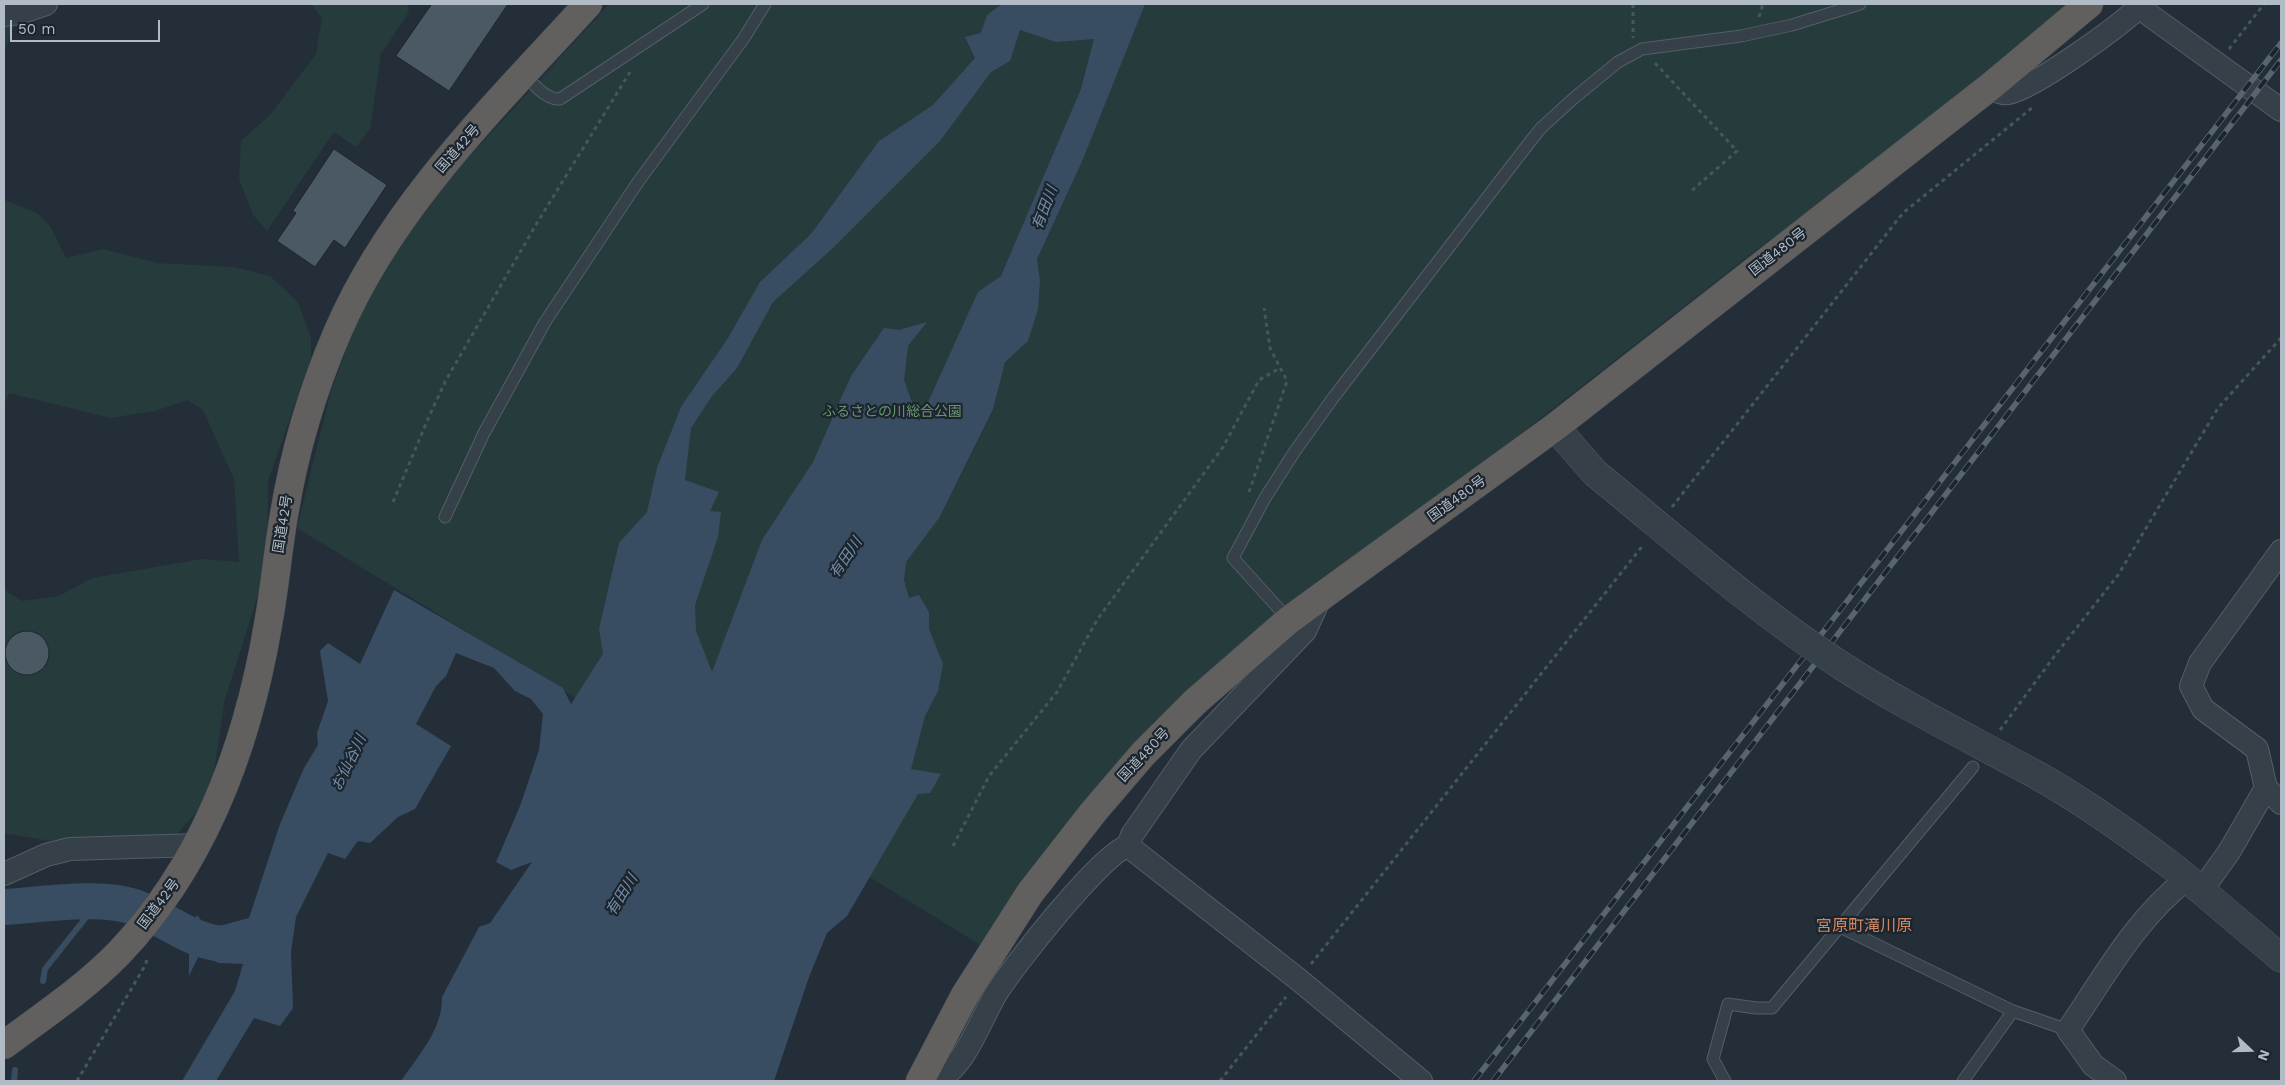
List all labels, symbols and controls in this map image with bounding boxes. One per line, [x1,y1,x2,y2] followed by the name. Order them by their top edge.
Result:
[12,10,162,42] scale bar
[18,20,55,38] text: 50 m
[432,121,484,177] street label: 国道42号
[1029,184,1061,232] water label: 有田川
[1746,224,1810,280] street label: 国道480号
[822,404,962,420] park label: ふるさとの川総合公園
[1425,472,1489,526] street label: 国道480号
[270,494,296,554] street label: 国道42号
[826,534,866,582] water label: 有田川
[1115,724,1173,786] street label: 国道480号
[328,732,370,794] water label: お仙谷川
[602,871,642,919] water label: 有田川
[135,875,183,933] street label: 国道42号
[1816,916,1912,936] district label: 宮原町滝川原
[2225,1025,2275,1075] north arrow
[2255,1048,2273,1063] text: N

